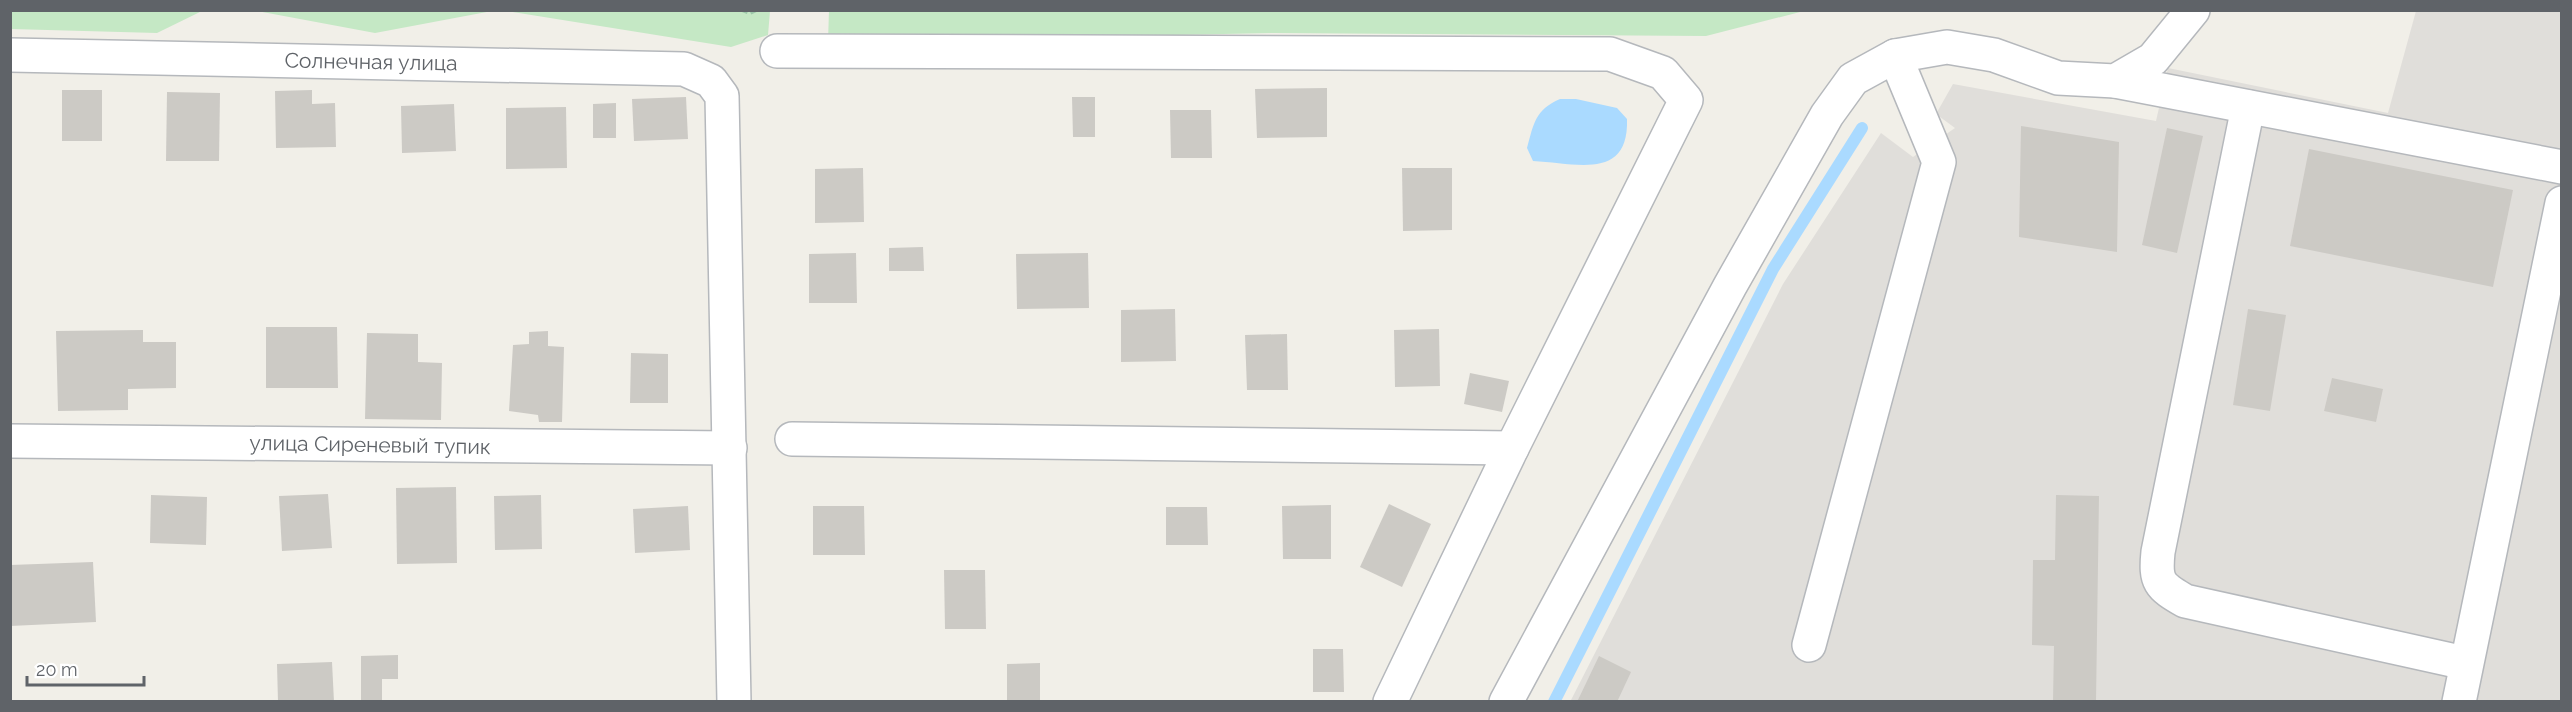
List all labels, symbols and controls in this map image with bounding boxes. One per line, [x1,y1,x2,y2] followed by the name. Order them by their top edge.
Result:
[284,47,458,76] street label: Солнечная улица
[249,430,491,459] street label: улица Сиреневый тупик
[27,649,144,687] scale bar
[36,659,78,680] text: 20 m

